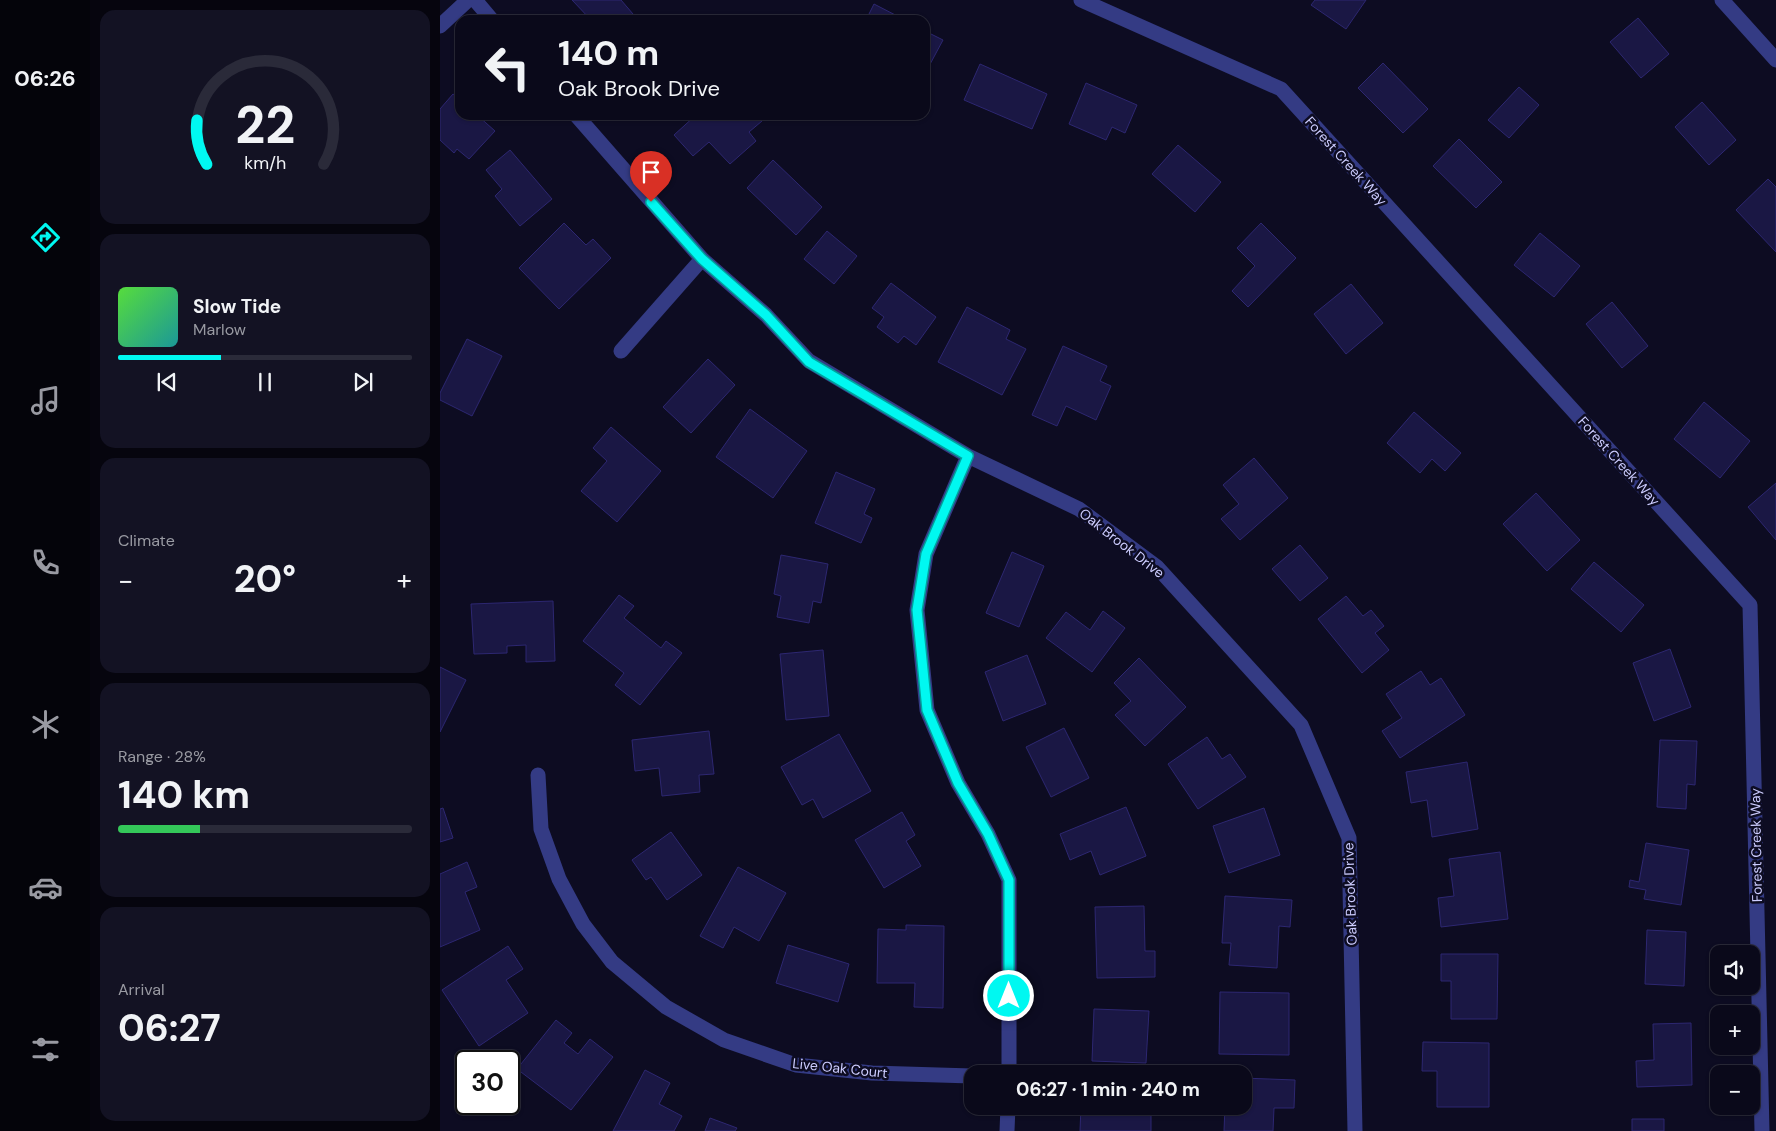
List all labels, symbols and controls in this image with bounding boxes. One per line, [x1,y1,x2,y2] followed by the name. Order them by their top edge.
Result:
[558,30,659,76] text: 140 m
[475,35,540,100] icon: left
[14,64,76,93] text: 06:26
[558,74,720,103] text: Oak Brook Drive
[235,91,295,159] text: 22
[1301,113,1391,210] street label: Forest Creek Way
[244,151,286,175] text: km/h
[630,151,672,202] pin
[637,158,665,186] icon: arrive
[28,220,63,255] icon: directions
[193,294,281,319] text: Slow Tide
[193,319,246,340] text: Marlow
[153,368,181,396] icon: previous
[251,368,279,396] icon: pause
[349,368,377,396] icon: next
[28,383,63,418] icon: music
[1574,413,1664,510] street label: Forest Creek Way
[1076,504,1168,582] street label: Oak Brook Drive
[118,530,175,551] text: Climate
[28,545,63,580] icon: phone
[234,554,296,604] text: 20°
[118,562,133,599] text: −
[397,562,412,599] text: +
[28,707,63,742] icon: climate
[118,746,206,767] text: Range · 28%
[118,770,250,820] text: 140 km
[1746,788,1766,902] street label: Forest Creek Way
[1339,842,1361,946] street label: Oak Brook Drive
[28,870,63,905] icon: car
[1710,945,1760,1115] map controls
[1710,945,1760,995] button: sound
[982,969,1034,1021] position arrow
[118,979,165,1000] text: Arrival
[118,1003,221,1053] text: 06:27
[1710,1005,1760,1055] button: +
[28,1032,63,1067] icon: filters
[455,1050,520,1115] speed limit sign: 30
[791,1054,889,1082] street label: Live Oak Court
[1710,1065,1760,1115] button: −
[1016,1077,1200,1102] text: 06:27 · 1 min · 240 m

